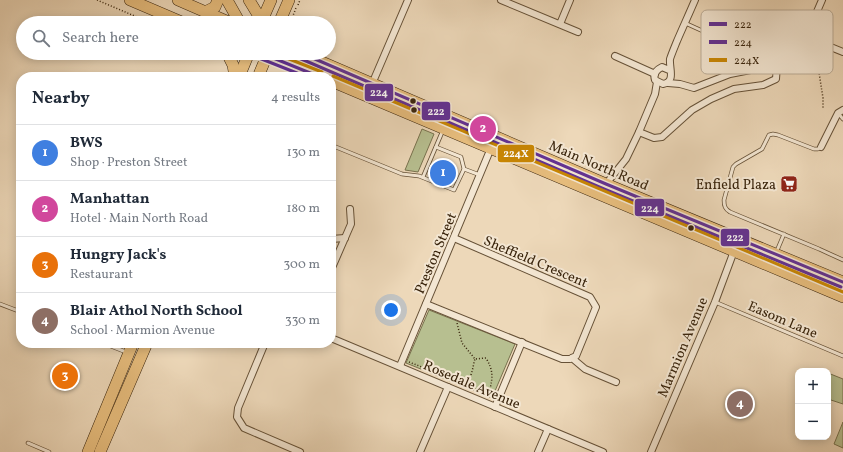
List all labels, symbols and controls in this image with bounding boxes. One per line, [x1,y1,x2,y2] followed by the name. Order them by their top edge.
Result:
[701,10,833,74] legend
[16,16,336,60] search box
[734,18,752,33] text: 222
[30,27,52,49] icon: search
[62,28,139,49] text: Search here
[734,36,752,51] text: 224
[734,54,759,69] text: 224X
[364,83,394,102] line badge: 224
[370,86,388,101] text: 224
[32,87,90,110] text: Nearby
[271,89,320,107] text: 4 results
[408,96,418,106] unlabelled marker
[421,101,451,121] line badge: 222
[409,105,419,115] unlabelled marker
[427,105,445,120] text: 222
[470,114,496,144] pin: 2
[70,133,103,154] text: BWS
[546,137,651,196] street label: Main North Road
[42,144,48,162] text: 1
[287,144,320,162] text: 130 m
[497,144,535,163] line badge: 224X
[503,147,529,162] text: 224X
[70,154,188,172] text: Shop · Preston Street
[430,158,456,188] pin: 1
[779,174,799,194] supermarket icon: Enfield Plaza
[696,176,776,195] place label: Enfield Plaza
[70,189,150,210] text: Manhattan
[634,198,665,217] line badge: 224
[42,200,48,218] text: 2
[286,200,320,218] text: 180 m
[641,202,659,217] text: 224
[70,210,208,228] text: Hotel · Main North Road
[411,210,462,297] street label: Preston Street
[686,223,696,233] unlabelled marker
[720,228,750,247] line badge: 222
[726,231,744,246] text: 222
[480,232,590,293] street label: Sheffield Crescent
[70,245,166,266] text: Hungry Jack's
[42,256,48,274] text: 3
[284,256,320,274] text: 300 m
[70,266,133,284] text: Restaurant
[654,294,713,400] street label: Marmion Avenue
[745,297,820,344] street label: Easom Lane
[381,300,401,320] your location
[70,301,243,322] text: Blair Athol North School
[41,312,49,330] text: 4
[285,312,320,330] text: 330 m
[70,322,215,340] text: School · Marmion Avenue
[420,356,523,415] street label: Rosedale Avenue
[52,361,78,391] pin: 3
[795,368,831,440] map controls
[795,368,831,404] button: +
[727,389,753,419] pin: 4
[795,404,831,440] button: −

